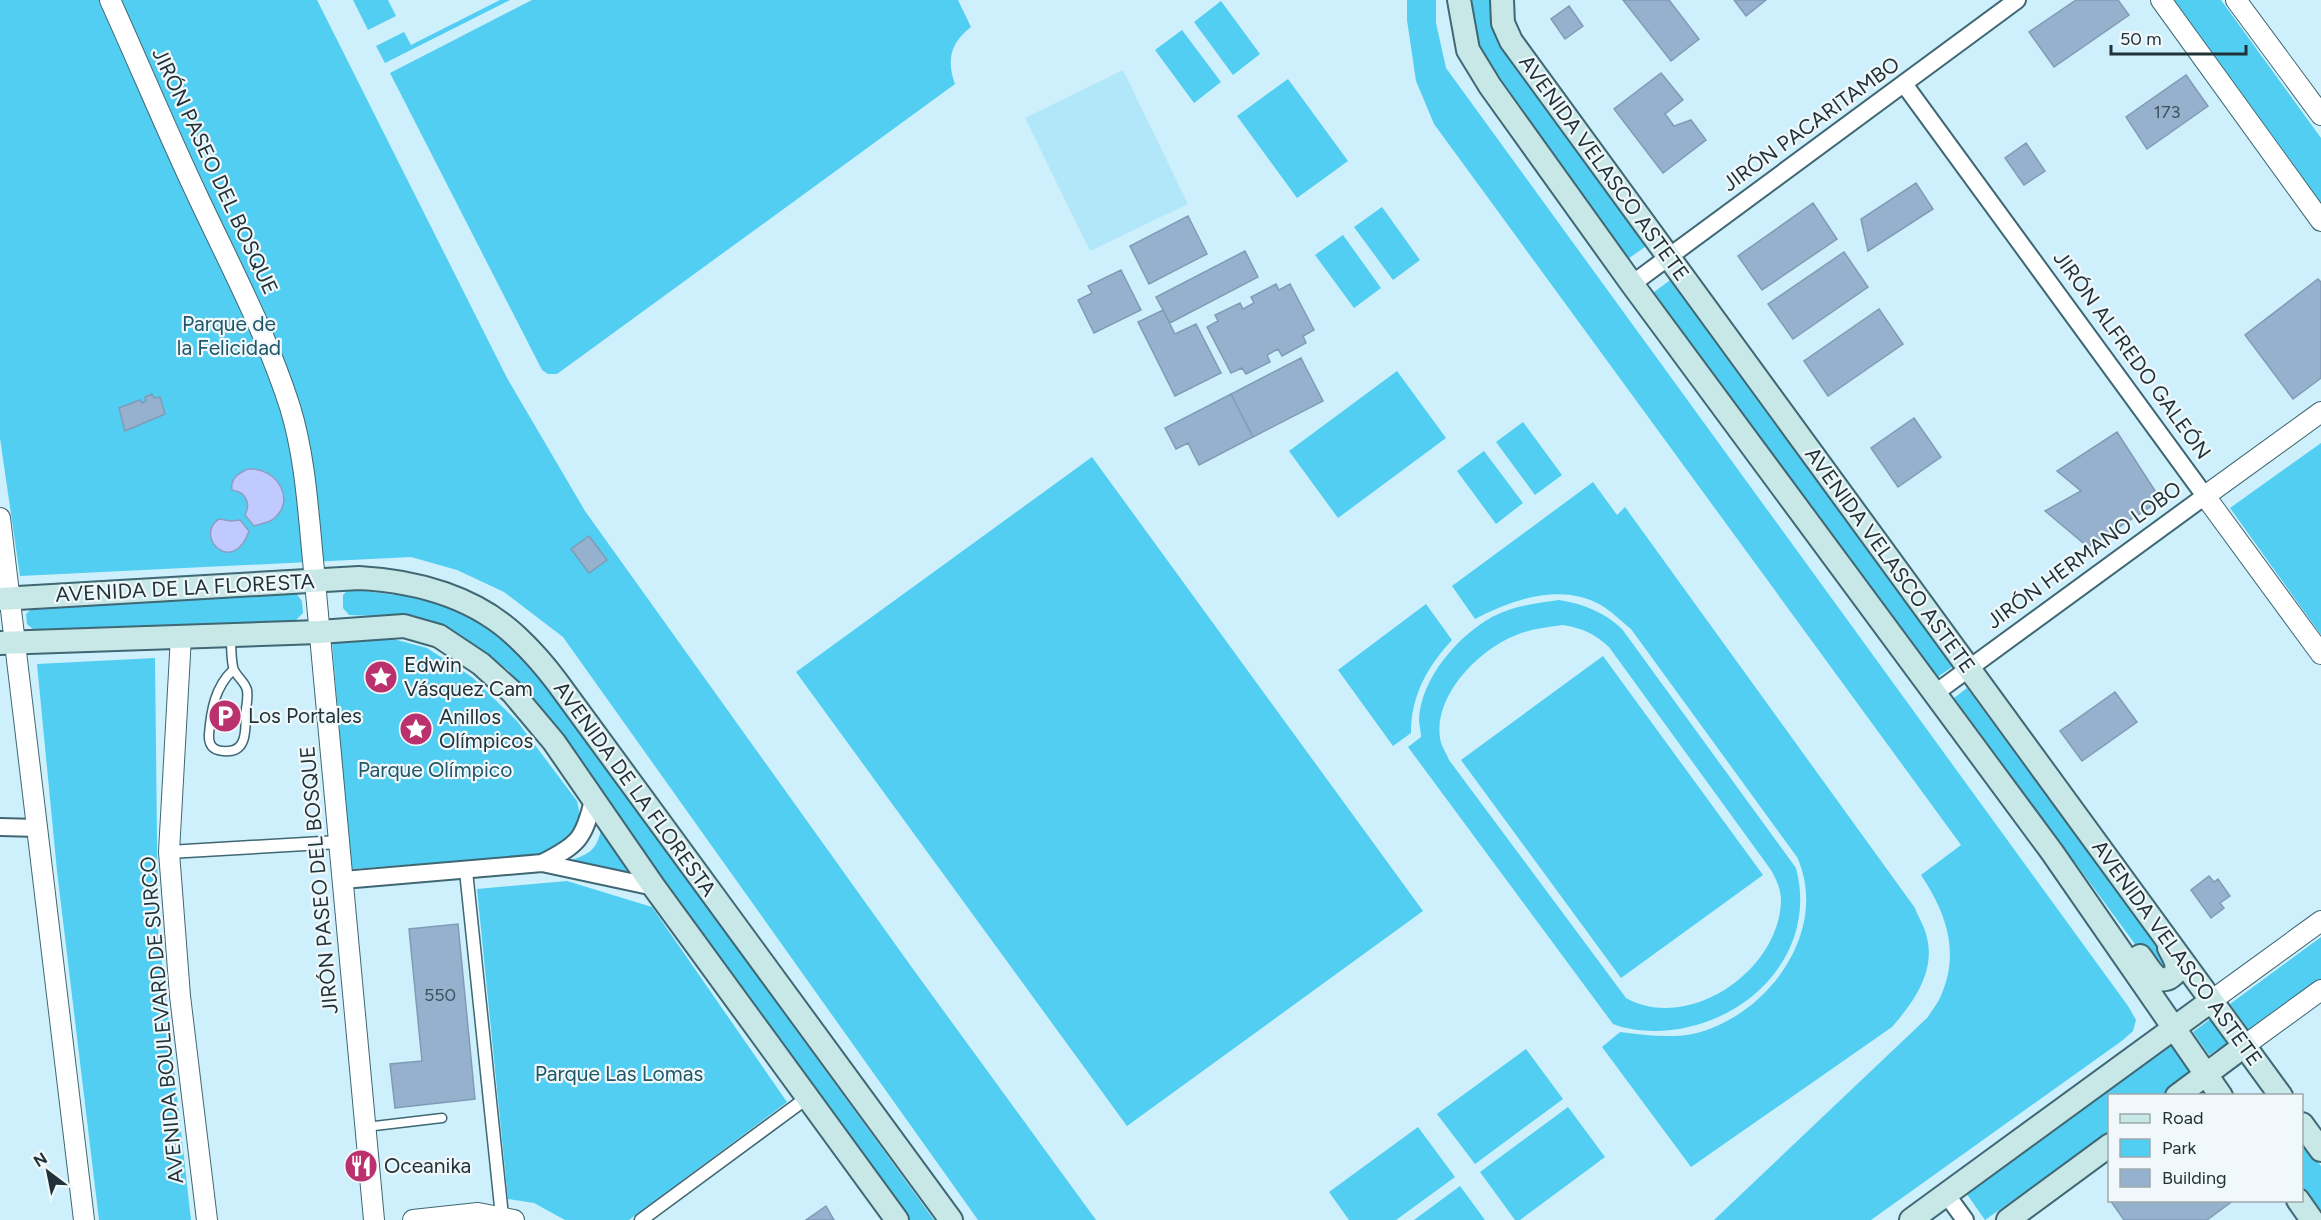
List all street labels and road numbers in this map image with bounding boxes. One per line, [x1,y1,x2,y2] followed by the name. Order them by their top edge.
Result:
[147,43,284,298] street label: JIRÓN PASEO DEL BOSQUE
[1514,50,1695,285] street label: AVENIDA VELASCO ASTETE
[1717,51,1904,196] street label: JIRÓN PACARITAMBO
[2048,246,2216,464] street label: JIRÓN ALFREDO GALEÓN
[1800,442,1981,677] street label: AVENIDA VELASCO ASTETE
[1982,476,2186,634] street label: JIRÓN HERMANO LOBO
[55,568,315,607] street label: AVENIDA DE LA FLORESTA
[549,676,722,901] street label: AVENIDA DE LA FLORESTA
[294,745,343,1015] street label: JIRÓN PASEO DEL BOSQUE
[2087,835,2268,1070] street label: AVENIDA VELASCO ASTETE
[135,855,188,1185] street label: AVENIDA BOULEVARD DE SURCO

